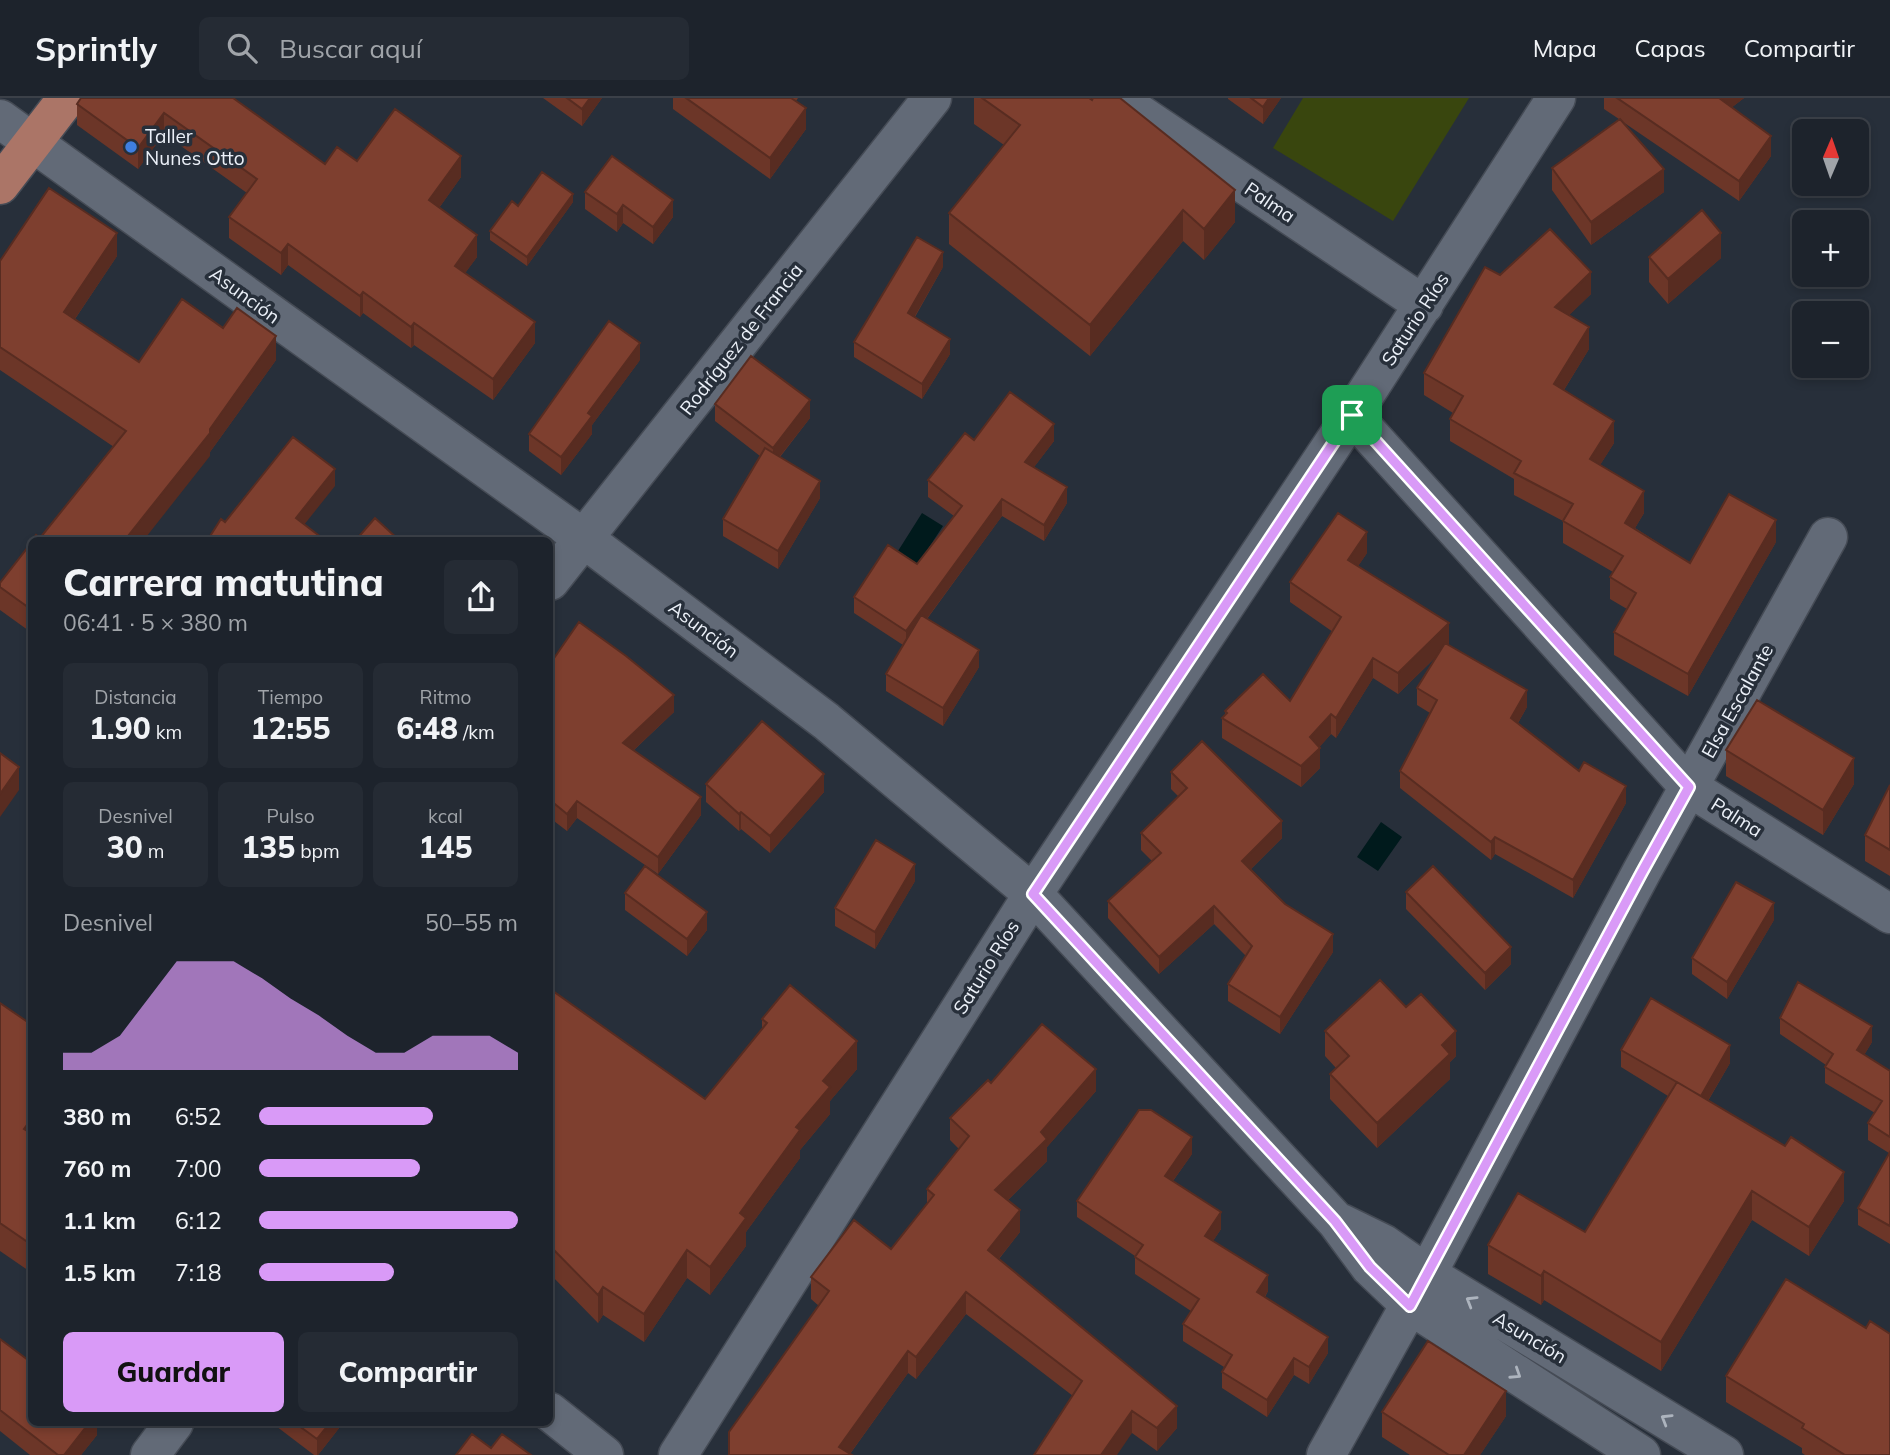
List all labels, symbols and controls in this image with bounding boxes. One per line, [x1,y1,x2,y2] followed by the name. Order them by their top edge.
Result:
[199,17,689,80] search box
[35,28,157,69] text: Sprintly
[223,29,261,67] icon: search
[279,32,422,65] text: Buscar aquí
[1533,33,1597,63] text: Mapa
[1635,33,1706,63] text: Capas
[1744,33,1855,63] text: Compartir
[1792,119,1869,196] north arrow
[1792,119,1869,378] map controls
[145,124,244,170] place label: Taller Nunes Otto
[123,139,139,155] marker: Taller Nunes Otto
[1240,176,1300,228] street label: Palma
[1792,210,1869,287] button: +
[674,258,808,420] street label: Rodríguez de Francia
[205,261,285,329] street label: Asunción
[1376,268,1454,370] street label: Saturio Ríos
[1792,301,1869,378] button: −
[1322,385,1382,445] pin
[1333,396,1371,434] icon: arrive
[63,558,384,606] text: Carrera matutina
[444,560,518,634] button: share
[664,595,744,663] street label: Asunción
[63,608,248,637] text: 06:41 · 5 × 380 m
[1696,640,1778,762] street label: Elsa Escalante
[94,685,177,709] text: Distancia
[258,685,323,709] text: Tiempo
[420,685,471,709] text: Ritmo
[89,709,151,747] text: 1.90
[251,709,330,747] text: 12:55
[396,709,458,747] text: 6:48
[151,720,182,744] text: km
[458,720,495,744] text: /km
[1707,792,1767,842] street label: Palma
[98,804,173,828] text: Desnivel
[266,804,315,828] text: Pulso
[428,804,463,828] text: kcal
[107,828,143,866] text: 30
[241,828,295,866] text: 135
[419,828,473,866] text: 145
[143,839,164,863] text: m
[295,839,340,863] text: bpm
[63,908,153,937] text: Desnivel
[425,908,518,937] text: 50–55 m
[948,916,1024,1018] street label: Saturio Ríos
[63,1102,131,1131] text: 380 m
[175,1102,222,1131] text: 6:52
[63,1154,131,1183] text: 760 m
[175,1154,222,1183] text: 7:00
[63,1206,136,1235] text: 1.1 km
[175,1206,222,1235] text: 6:12
[63,1258,136,1287] text: 1.5 km
[175,1258,222,1287] text: 7:18
[1466,1296,1479,1309] one-way arrow
[1489,1306,1571,1368] street label: Asunción
[63,1332,284,1412] button: Guardar
[298,1332,518,1412] button: Compartir
[1509,1366,1522,1379] one-way arrow
[1660,1415,1673,1428] one-way arrow

